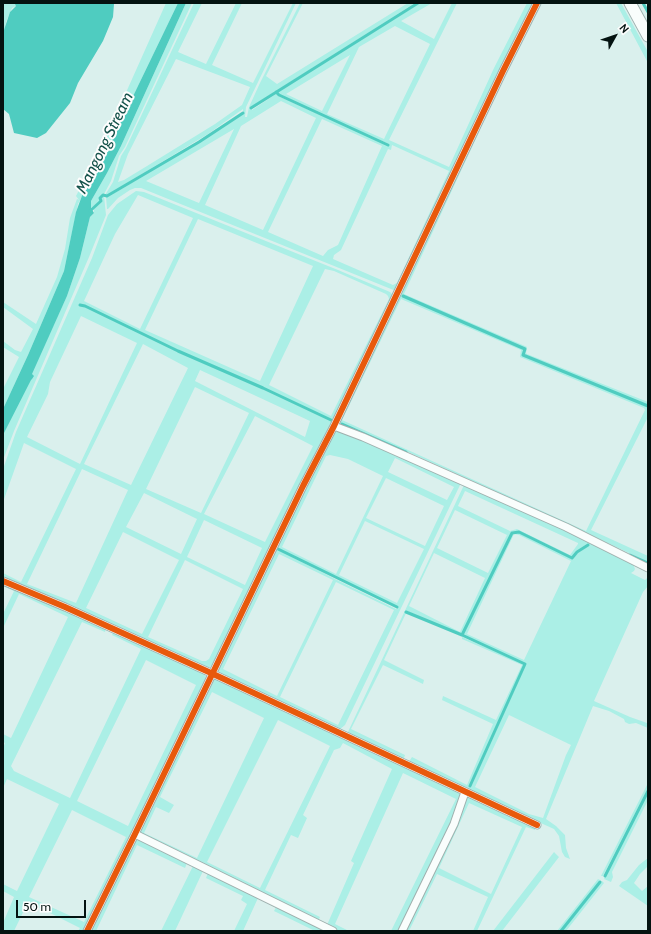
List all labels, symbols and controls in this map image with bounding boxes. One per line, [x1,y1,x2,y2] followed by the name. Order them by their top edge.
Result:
[595,16,635,56] north arrow
[616,21,632,36] text: N
[72,89,138,197] water label: Mangong Stream
[18,892,88,918] scale bar
[23,899,51,914] text: 50 m

